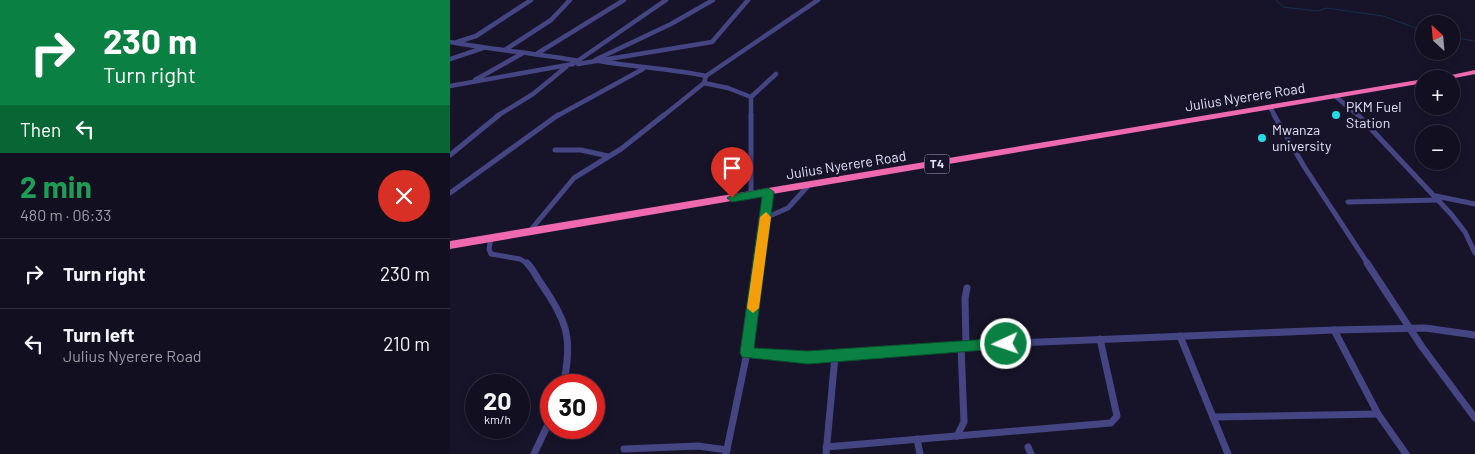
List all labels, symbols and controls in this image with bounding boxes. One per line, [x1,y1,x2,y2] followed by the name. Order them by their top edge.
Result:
[1415,15,1460,60] north arrow
[1415,15,1460,170] map controls
[103,19,197,61] text: 230 m
[20,20,85,85] icon: right
[103,61,196,87] text: Turn right
[1415,70,1460,115] button: +
[1184,79,1306,114] street label: Julius Nyerere Road
[1346,98,1402,131] place label: PKM Fuel Station
[1330,109,1342,121] marker: PKM Fuel Station
[71,115,99,143] icon: left
[20,118,61,141] text: Then
[1272,121,1332,154] place label: Mwanza university
[1415,125,1460,170] button: −
[1256,132,1268,144] marker: Mwanza university
[711,147,753,198] pin
[785,147,907,182] street label: Julius Nyerere Road
[718,154,746,182] icon: arrive
[924,154,950,173] road number: T4
[20,168,92,204] text: 2 min
[378,170,430,222] button: close
[20,205,112,224] text: 480 m · 06:33
[20,260,48,288] icon: right
[63,262,145,285] text: Turn right
[380,262,430,285] text: 230 m
[979,317,1031,369] position arrow
[63,323,134,346] text: Turn left
[20,330,48,358] icon: left
[383,332,430,355] text: 210 m
[63,346,202,365] text: Julius Nyerere Road
[540,374,605,439] speed limit sign: 30
[483,385,512,415] text: 20
[484,412,511,426] text: km/h

